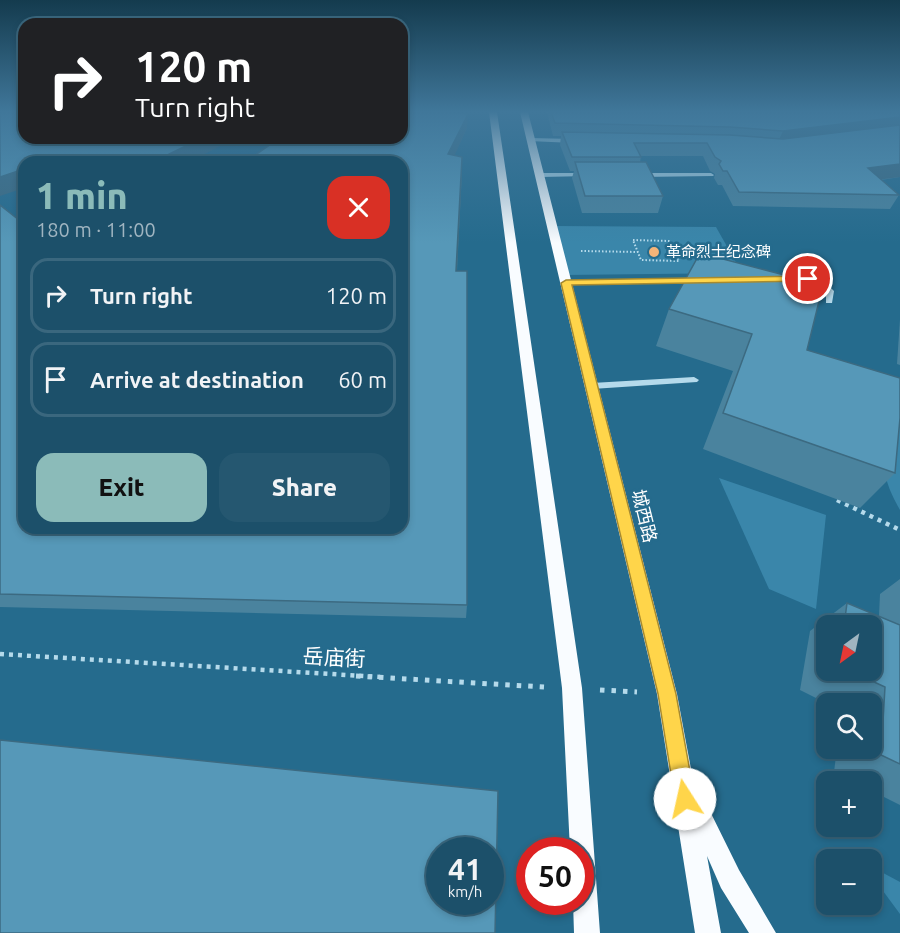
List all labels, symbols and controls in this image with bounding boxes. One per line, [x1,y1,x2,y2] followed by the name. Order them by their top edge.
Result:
[36,42,114,120] icon: right
[135,43,252,90] text: 120 m
[135,92,255,122] text: Turn right
[36,175,128,216] text: 1 min
[327,176,390,239] button: close
[36,218,156,241] text: 180 m · 11:00
[666,243,771,260] place label: 革命烈士纪念碑
[647,245,661,259] marker: 革命烈士纪念碑
[782,253,833,304] pin
[791,262,824,295] icon: arrive
[39,279,72,312] icon: right
[90,283,192,308] text: Turn right
[326,283,387,308] text: 120 m
[39,363,72,396] icon: arrive
[90,367,304,392] text: Arrive at destination
[338,367,387,392] text: 60 m
[36,453,207,522] button: Exit
[219,453,390,522] button: Share
[629,487,661,544] street label: 城西路
[816,615,882,681] north arrow
[816,615,882,915] map controls
[302,643,366,671] street label: 岳庙街
[816,693,882,759] button: search
[653,767,717,831] position arrow
[816,771,882,837] button: +
[516,837,594,915] speed limit sign: 50
[816,849,882,915] button: −
[448,852,482,886] text: 41
[448,883,482,900] text: km/h

